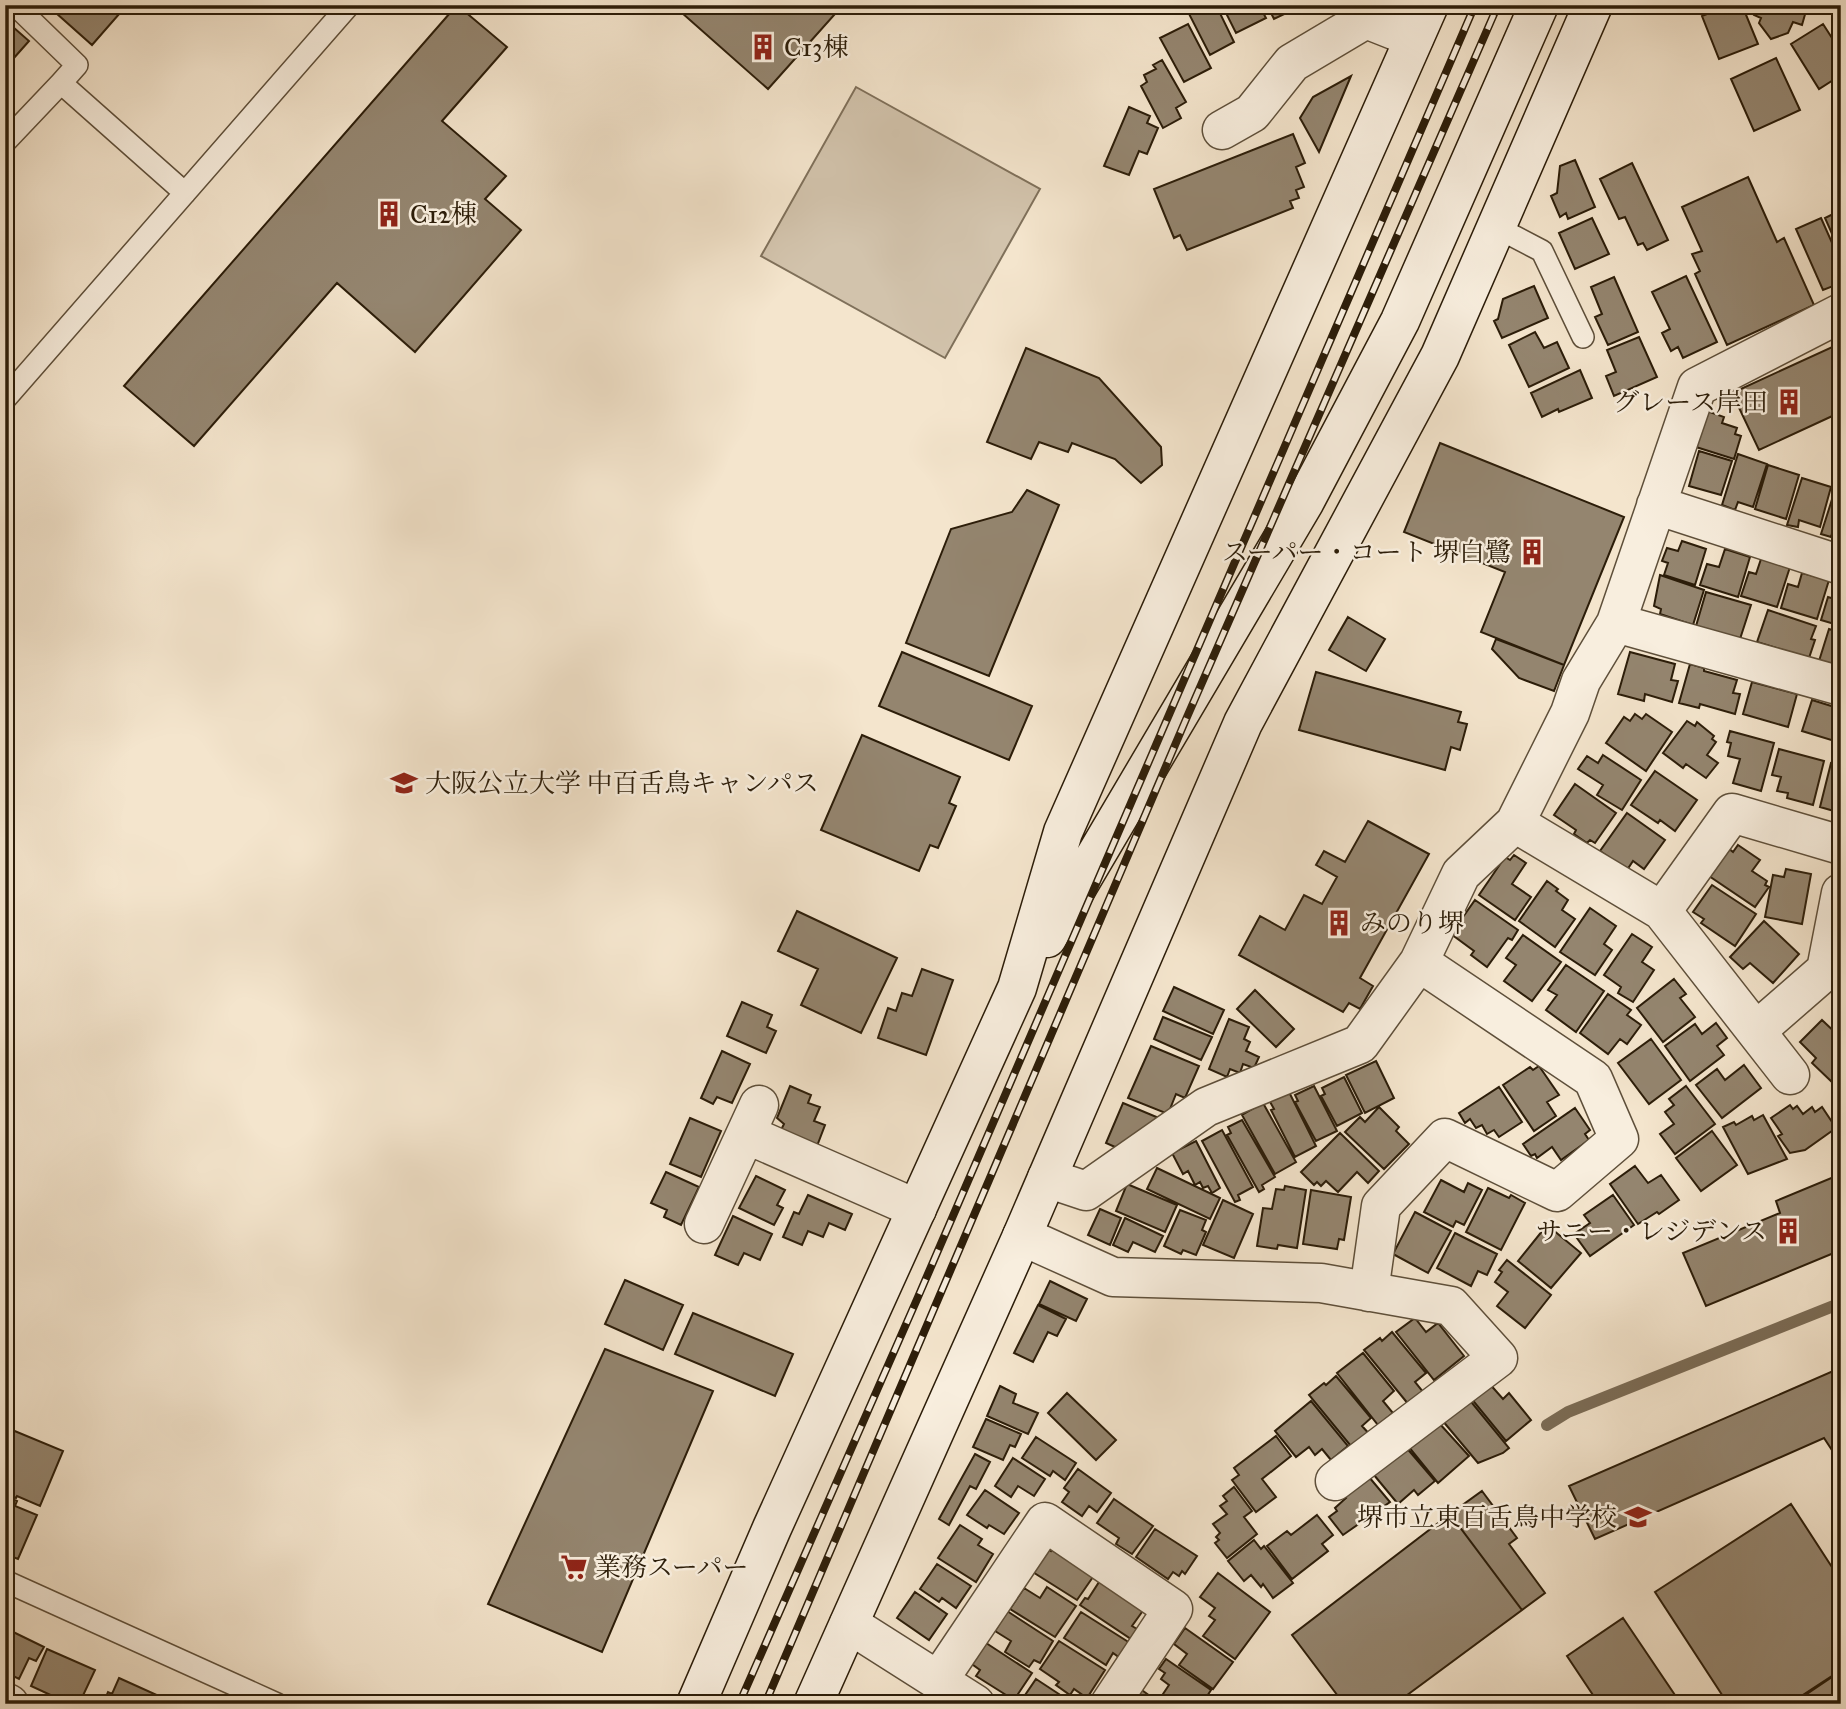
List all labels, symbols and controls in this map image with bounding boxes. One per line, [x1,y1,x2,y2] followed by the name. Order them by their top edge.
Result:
[784,31,848,63] place label: C13棟
[748,32,778,62] building icon: C13棟
[410,198,477,230] place label: C12棟
[374,199,404,229] building icon: C12棟
[1613,386,1768,418] place label: グレース岸田
[1774,387,1804,417] building icon: グレース岸田
[1222,536,1511,568] place label: スーパー・コート 堺白鷺
[1517,537,1547,567] building icon: スーパー・コート 堺白鷺
[425,767,819,799] place label: 大阪公立大学 中百舌鳥キャンパス
[389,768,419,798] school or university icon: 大阪公立大学 中百舌鳥キャンパス
[1360,907,1464,939] place label: みのり堺
[1324,908,1354,938] building icon: みのり堺
[1536,1215,1767,1247] place label: サニー・レジデンス
[1773,1216,1803,1246] building icon: サニー・レジデンス
[1357,1501,1617,1533] place label: 堺市立東百舌鳥中学校
[1623,1502,1653,1532] school or university icon: 堺市立東百舌鳥中学校
[595,1551,748,1583] place label: 業務スーパー
[559,1552,589,1582] supermarket icon: 業務スーパー

